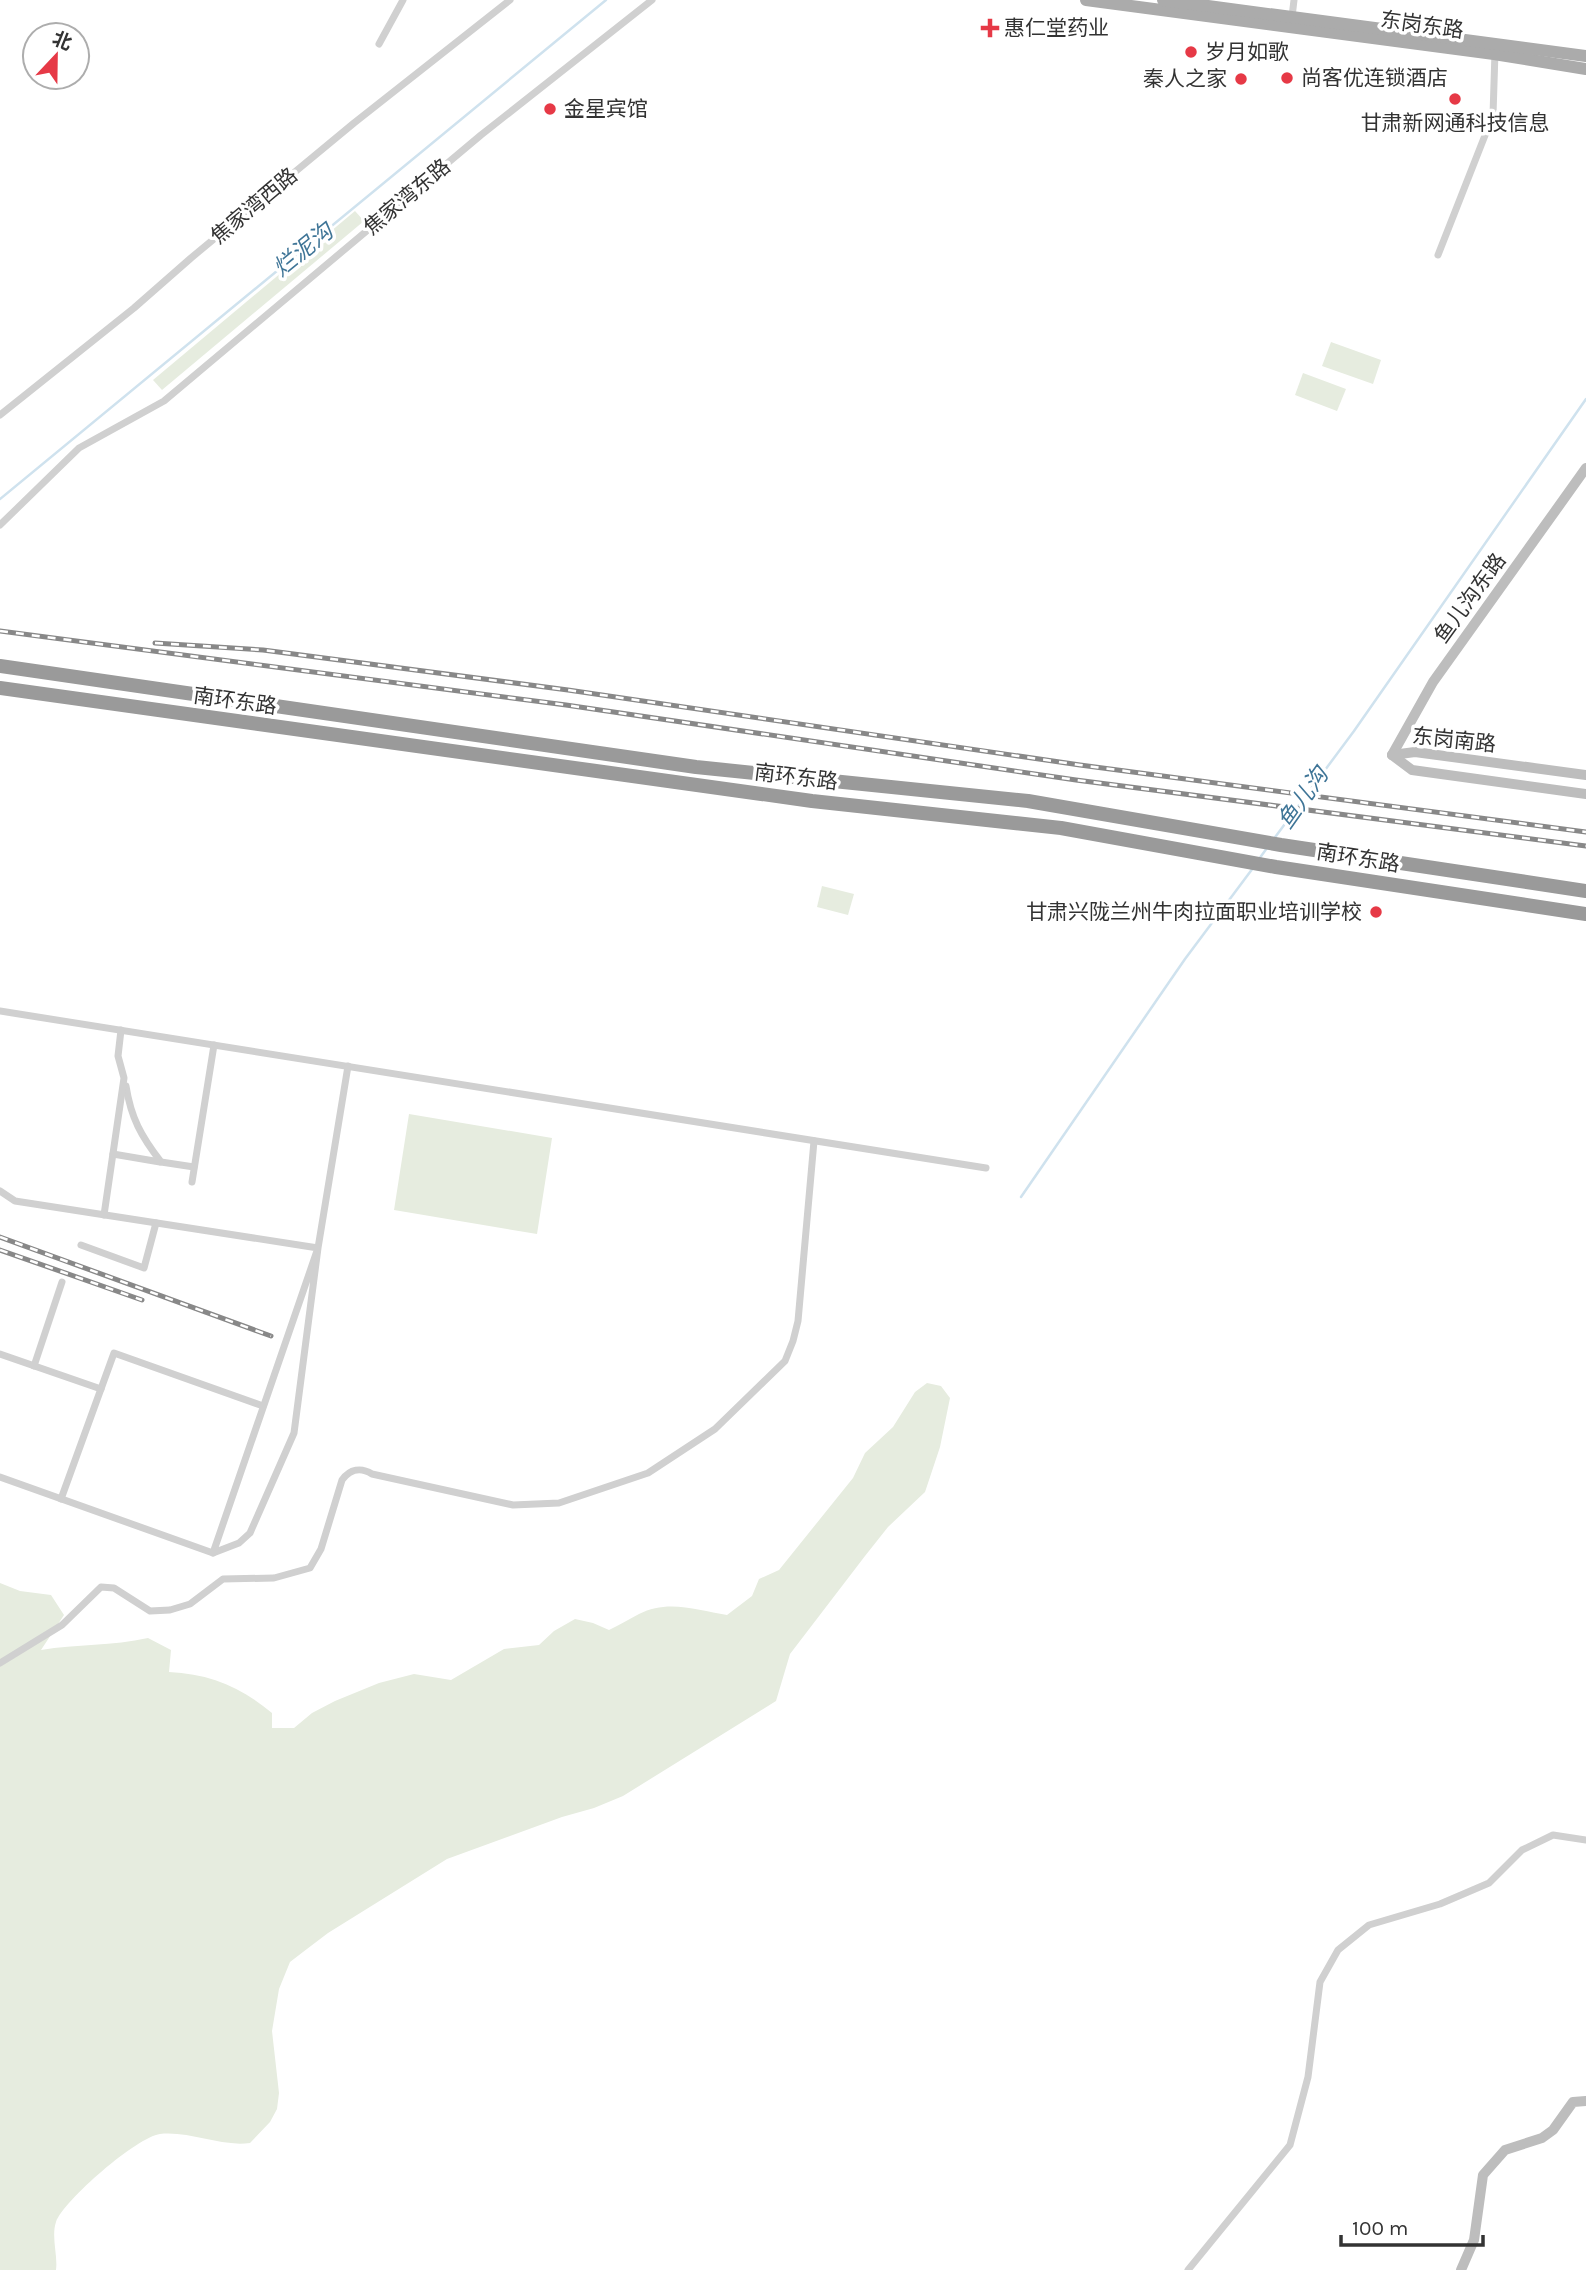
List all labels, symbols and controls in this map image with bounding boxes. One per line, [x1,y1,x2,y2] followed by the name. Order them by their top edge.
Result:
[1379,7,1465,43] street label: 东岗东路
[1004,16,1109,40] place label: 惠仁堂药业
[982,20,998,36] marker: 惠仁堂药业
[21,21,91,91] north arrow
[49,27,75,55] text: 北
[1205,40,1289,64] place label: 岁月如歌
[1183,44,1199,60] marker: 岁月如歌
[1301,66,1448,90] place label: 尚客优连锁酒店
[1143,67,1227,91] place label: 秦人之家
[1279,70,1295,86] marker: 尚客优连锁酒店
[1233,71,1249,87] marker: 秦人之家
[1447,91,1463,107] marker: 甘肃新网通科技信息
[564,97,648,121] place label: 金星宾馆
[542,101,558,117] marker: 金星宾馆
[1361,111,1550,135] place label: 甘肃新网通科技信息
[359,154,455,240] street label: 焦家湾东路
[206,163,302,249] street label: 焦家湾西路
[268,216,341,282] water label: 烂泥沟
[1429,548,1511,648] street label: 鱼儿沟东路
[192,683,278,719] street label: 南环东路
[1411,724,1497,756] street label: 东岗南路
[753,760,839,794] street label: 南环东路
[1272,760,1336,834] water label: 鱼儿沟
[1315,840,1401,876] street label: 南环东路
[1026,900,1362,924] place label: 甘肃兴陇兰州牛肉拉面职业培训学校
[1368,904,1384,920] marker: 甘肃兴陇兰州牛肉拉面职业培训学校
[1341,2204,1483,2248] scale bar
[1352,2216,1409,2240] text: 100 m

